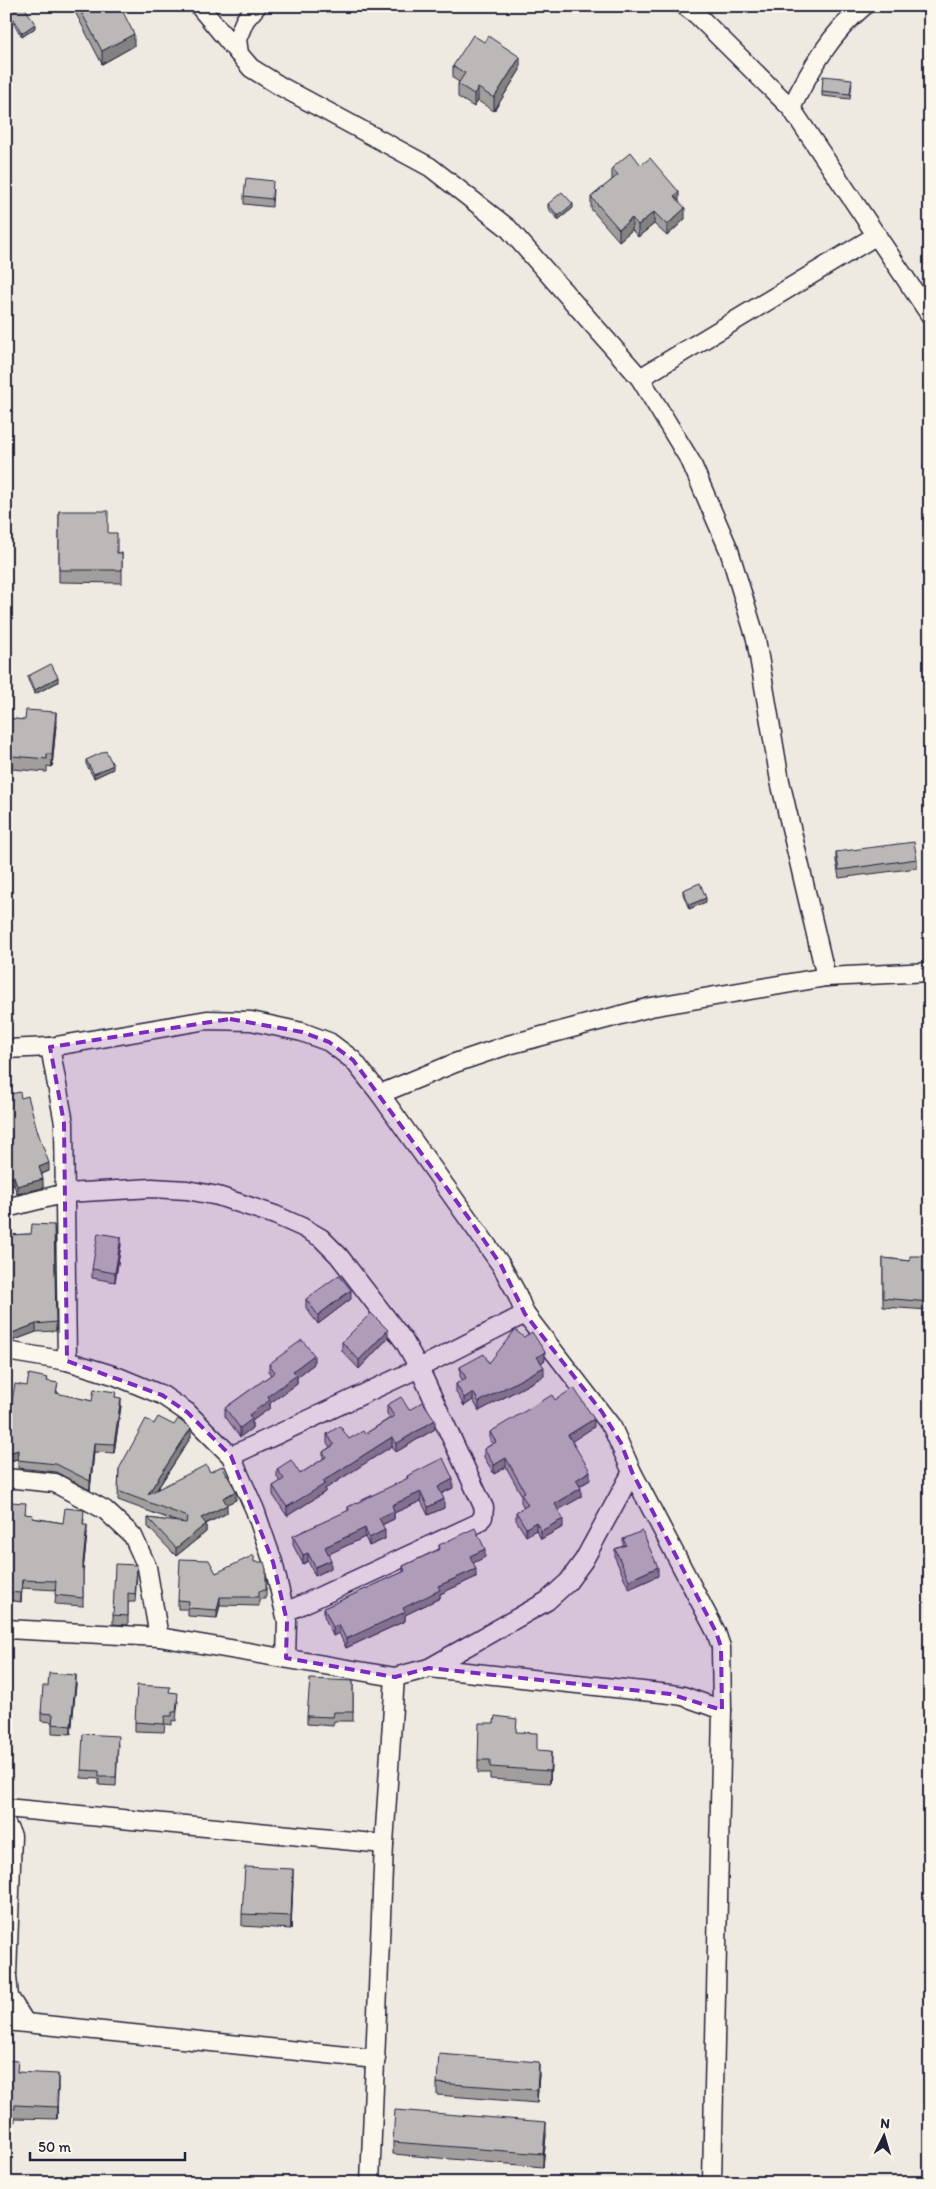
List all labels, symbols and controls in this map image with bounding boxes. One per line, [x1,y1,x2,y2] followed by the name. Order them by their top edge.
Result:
[858,2112,908,2162] north arrow
[880,2115,891,2132] text: N
[30,2129,185,2161] scale bar
[38,2138,71,2156] text: 50 m

